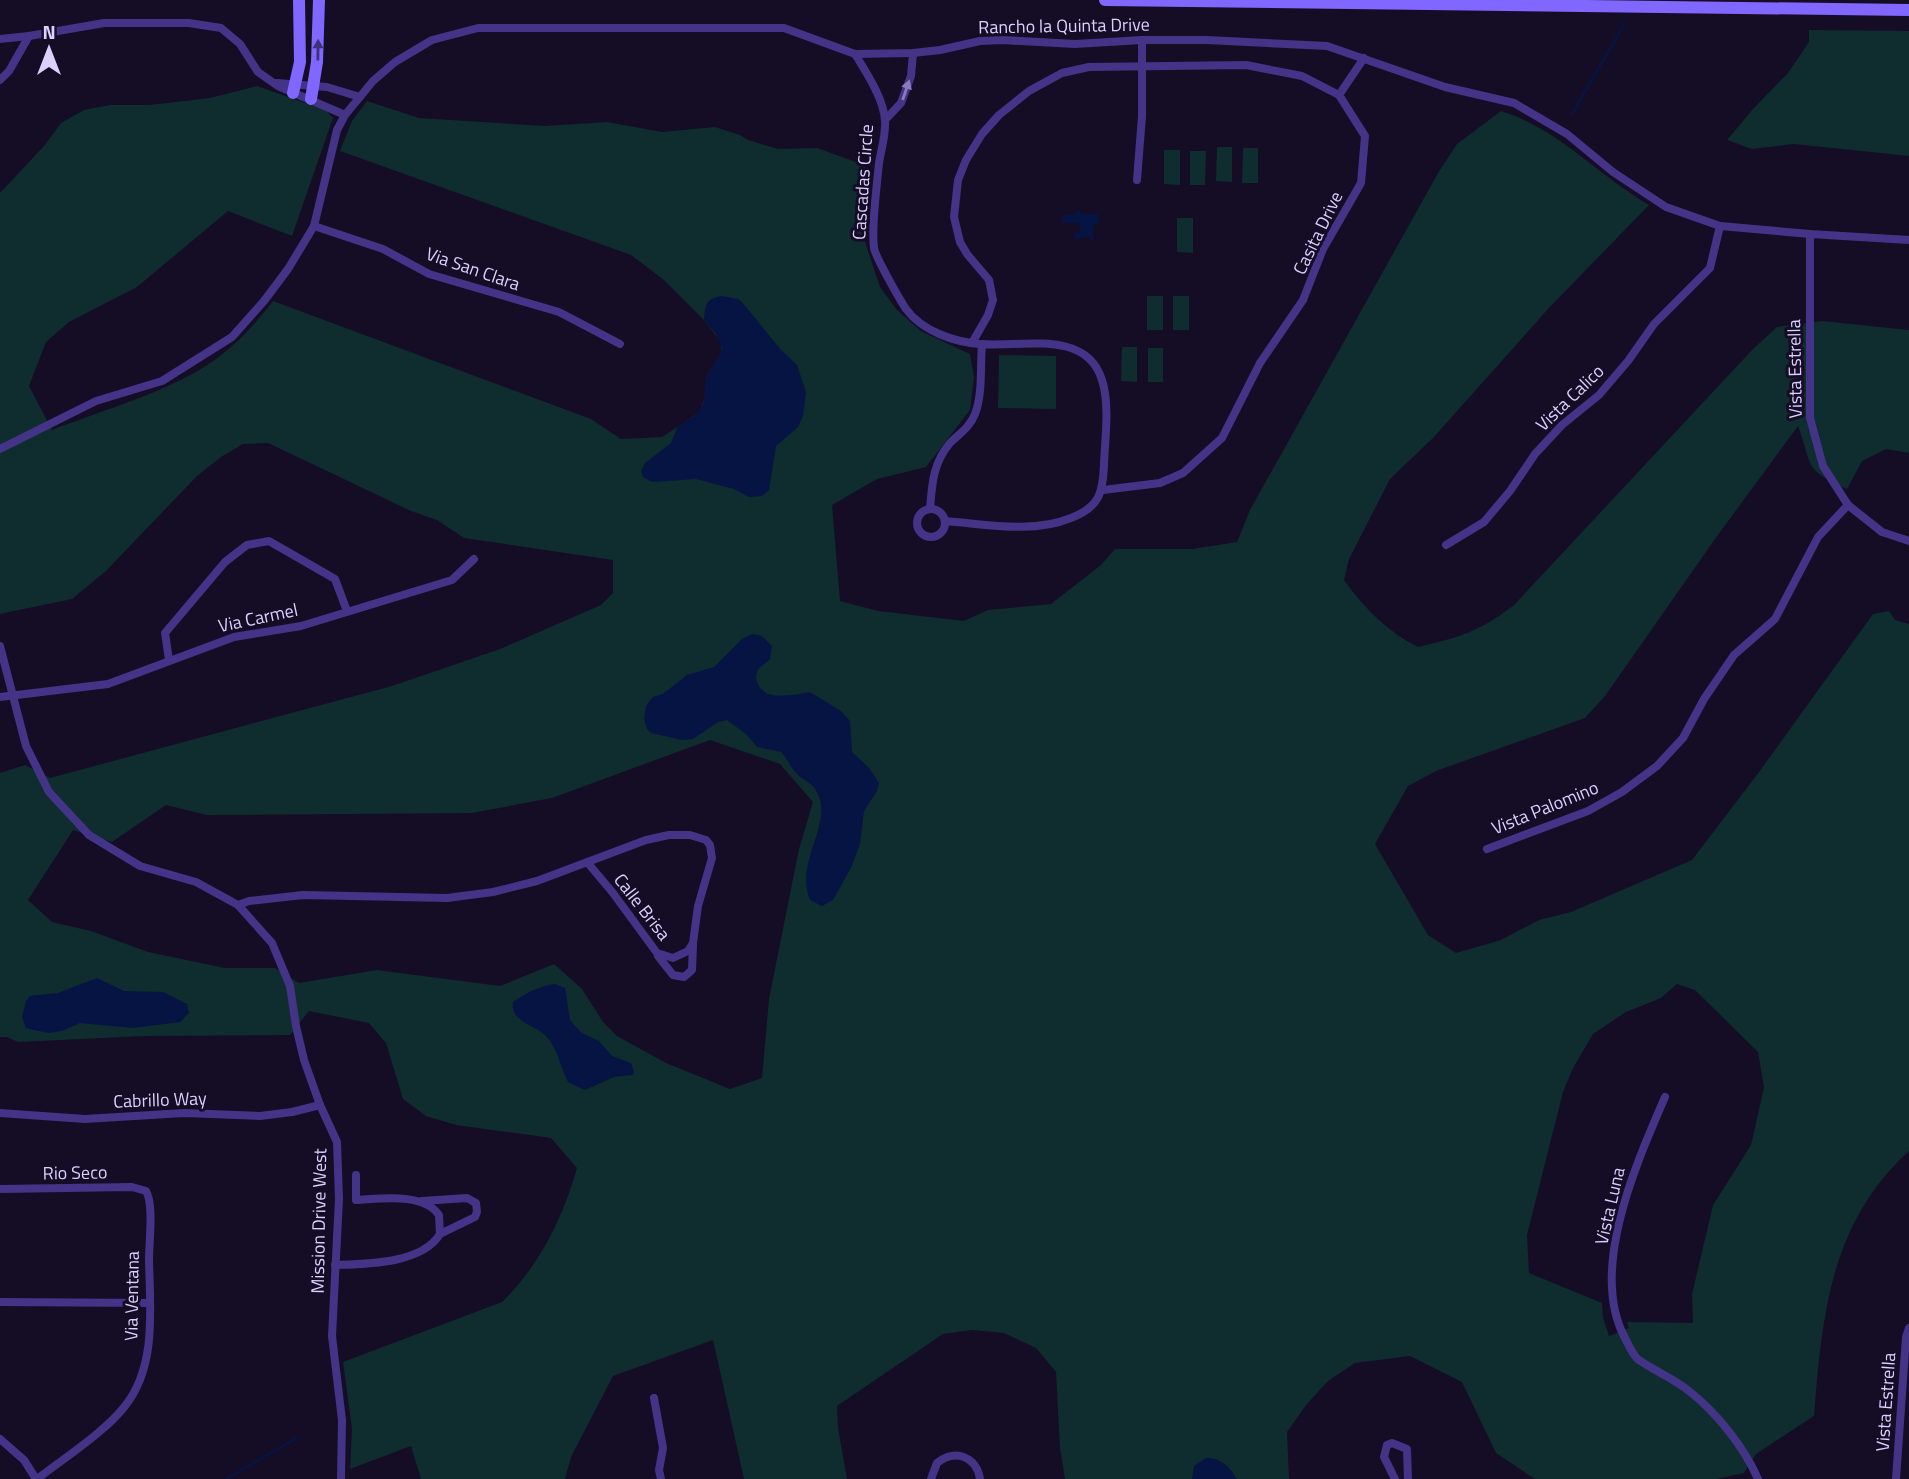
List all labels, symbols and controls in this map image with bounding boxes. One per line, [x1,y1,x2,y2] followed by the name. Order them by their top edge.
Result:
[978,11,1150,40] street label: Rancho la Quinta Drive
[14,14,84,84] north arrow
[42,17,56,46] text: N
[312,39,323,61] one-way arrow
[901,79,912,100] one-way arrow
[845,123,880,241] street label: Cascadas Circle
[1286,187,1349,279] street label: Casita Drive
[422,240,524,297] street label: Via San Clara
[1780,319,1809,419] street label: Vista Estrella
[1529,358,1610,437] street label: Vista Calico
[216,596,300,639] street label: Via Carmel
[1487,774,1602,841] street label: Vista Palomino
[607,867,677,946] street label: Calle Brisa
[113,1084,207,1115] street label: Cabrillo Way
[304,1147,333,1294] street label: Mission Drive West
[42,1158,108,1187] street label: Rio Seco
[1587,1164,1632,1247] street label: Vista Luna
[117,1251,146,1341] street label: Via Ventana
[1869,1352,1902,1452] street label: Vista Estrella

